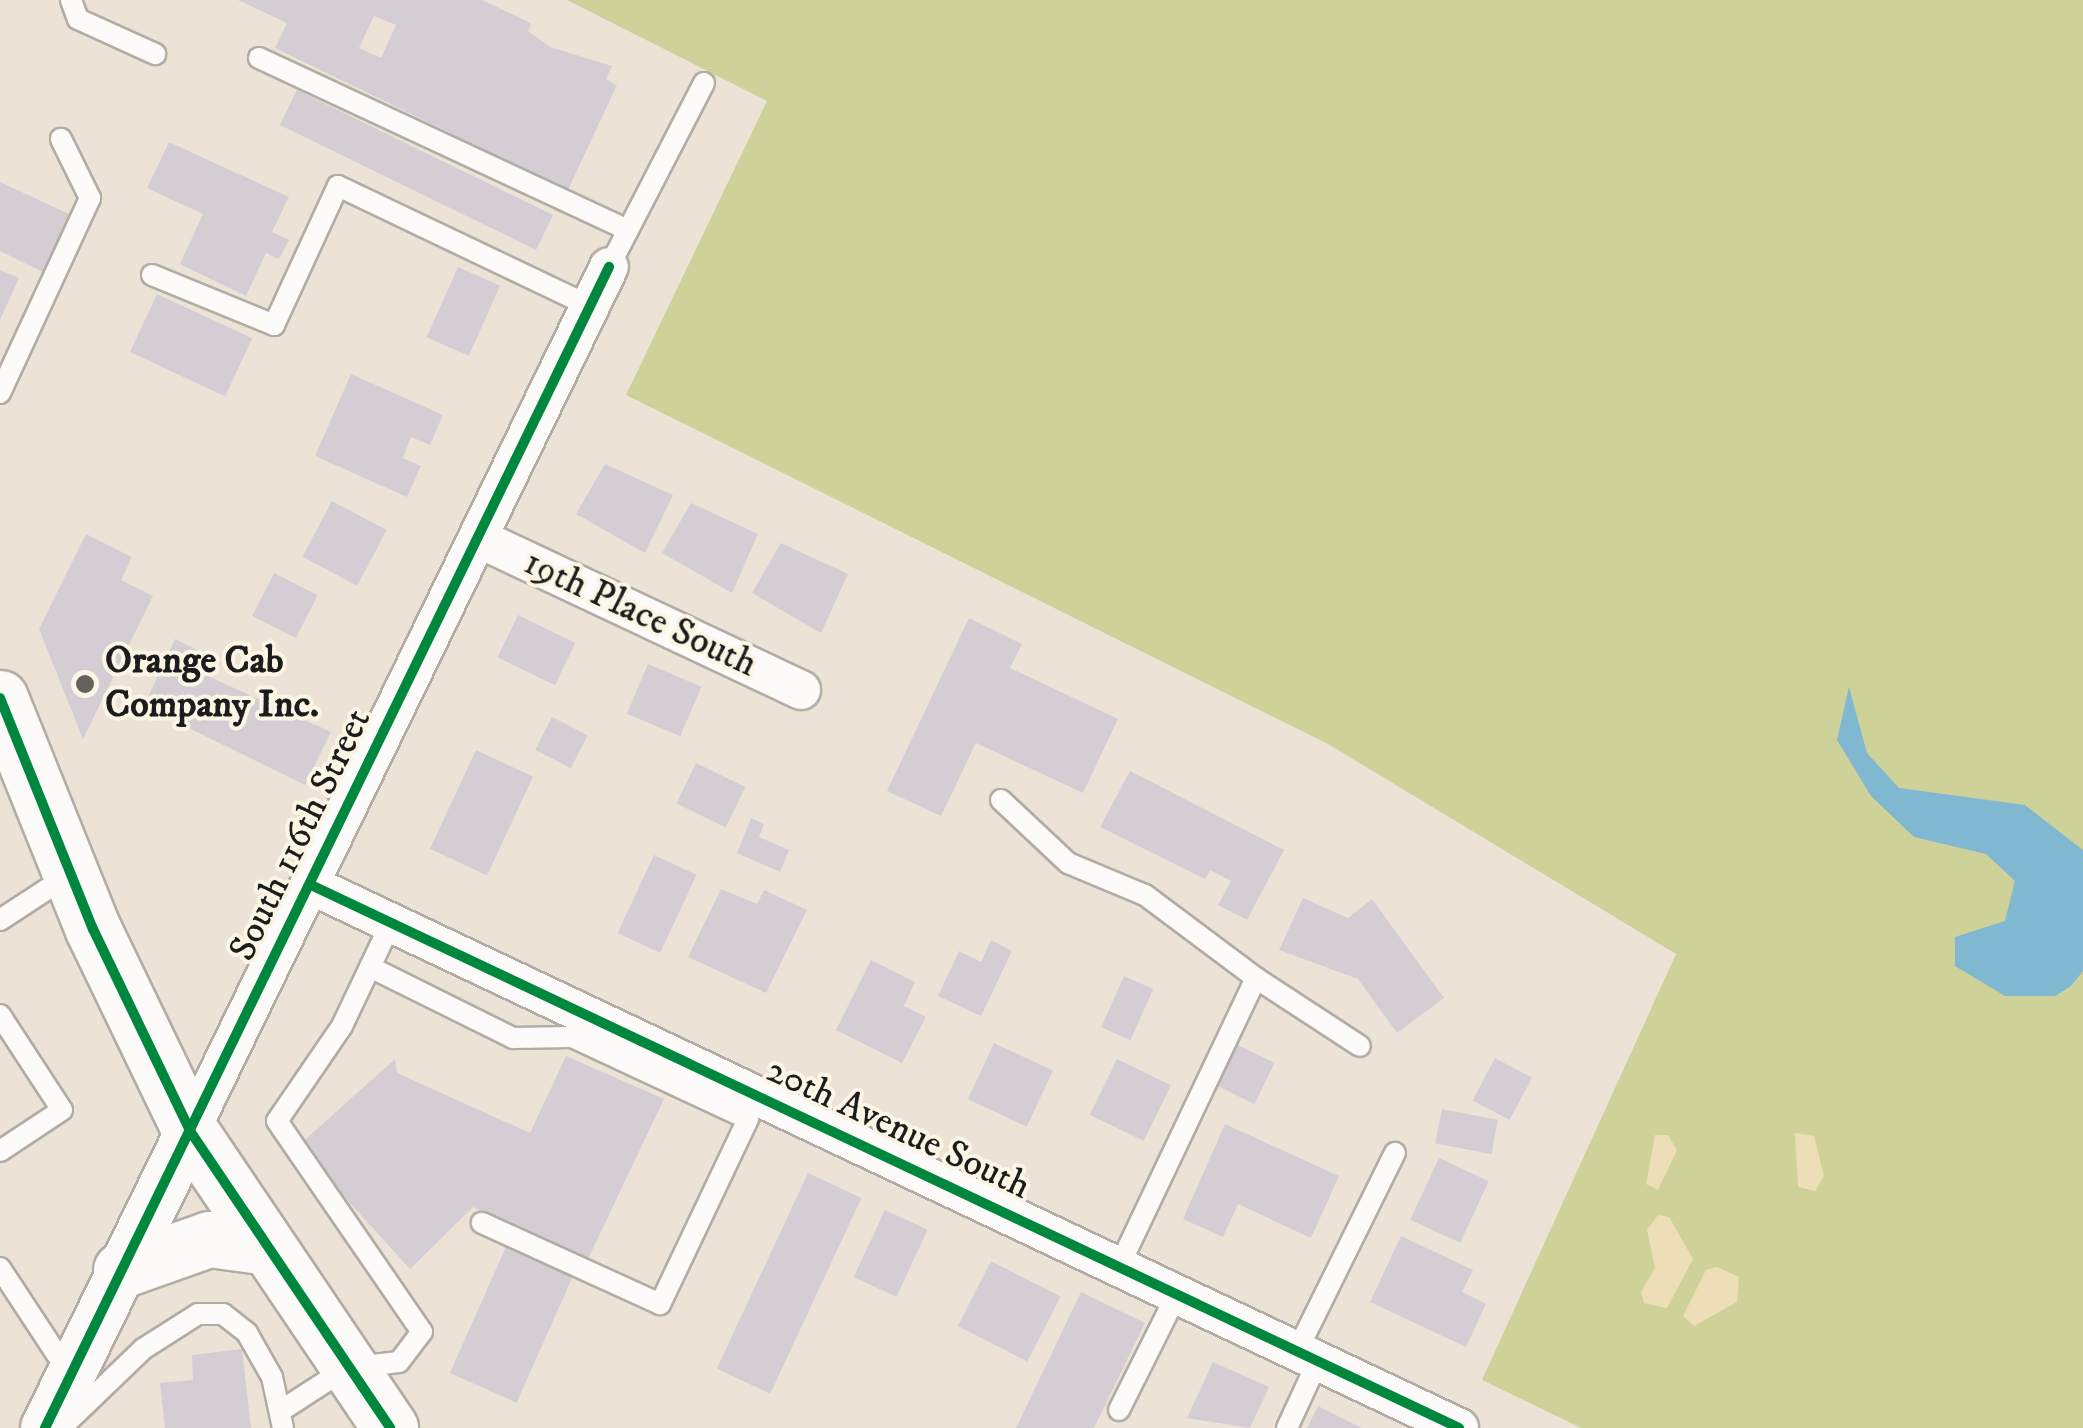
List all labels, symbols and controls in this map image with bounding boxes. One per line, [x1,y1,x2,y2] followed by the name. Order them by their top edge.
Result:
[516,540,764,688] street label: 19th Place South
[105,639,319,728] place label: Orange Cab Company Inc.
[74,673,96,695] marker: Orange Cab Company Inc.
[220,702,382,968] street label: South 116th Street
[759,1048,1037,1210] street label: 20th Avenue South

